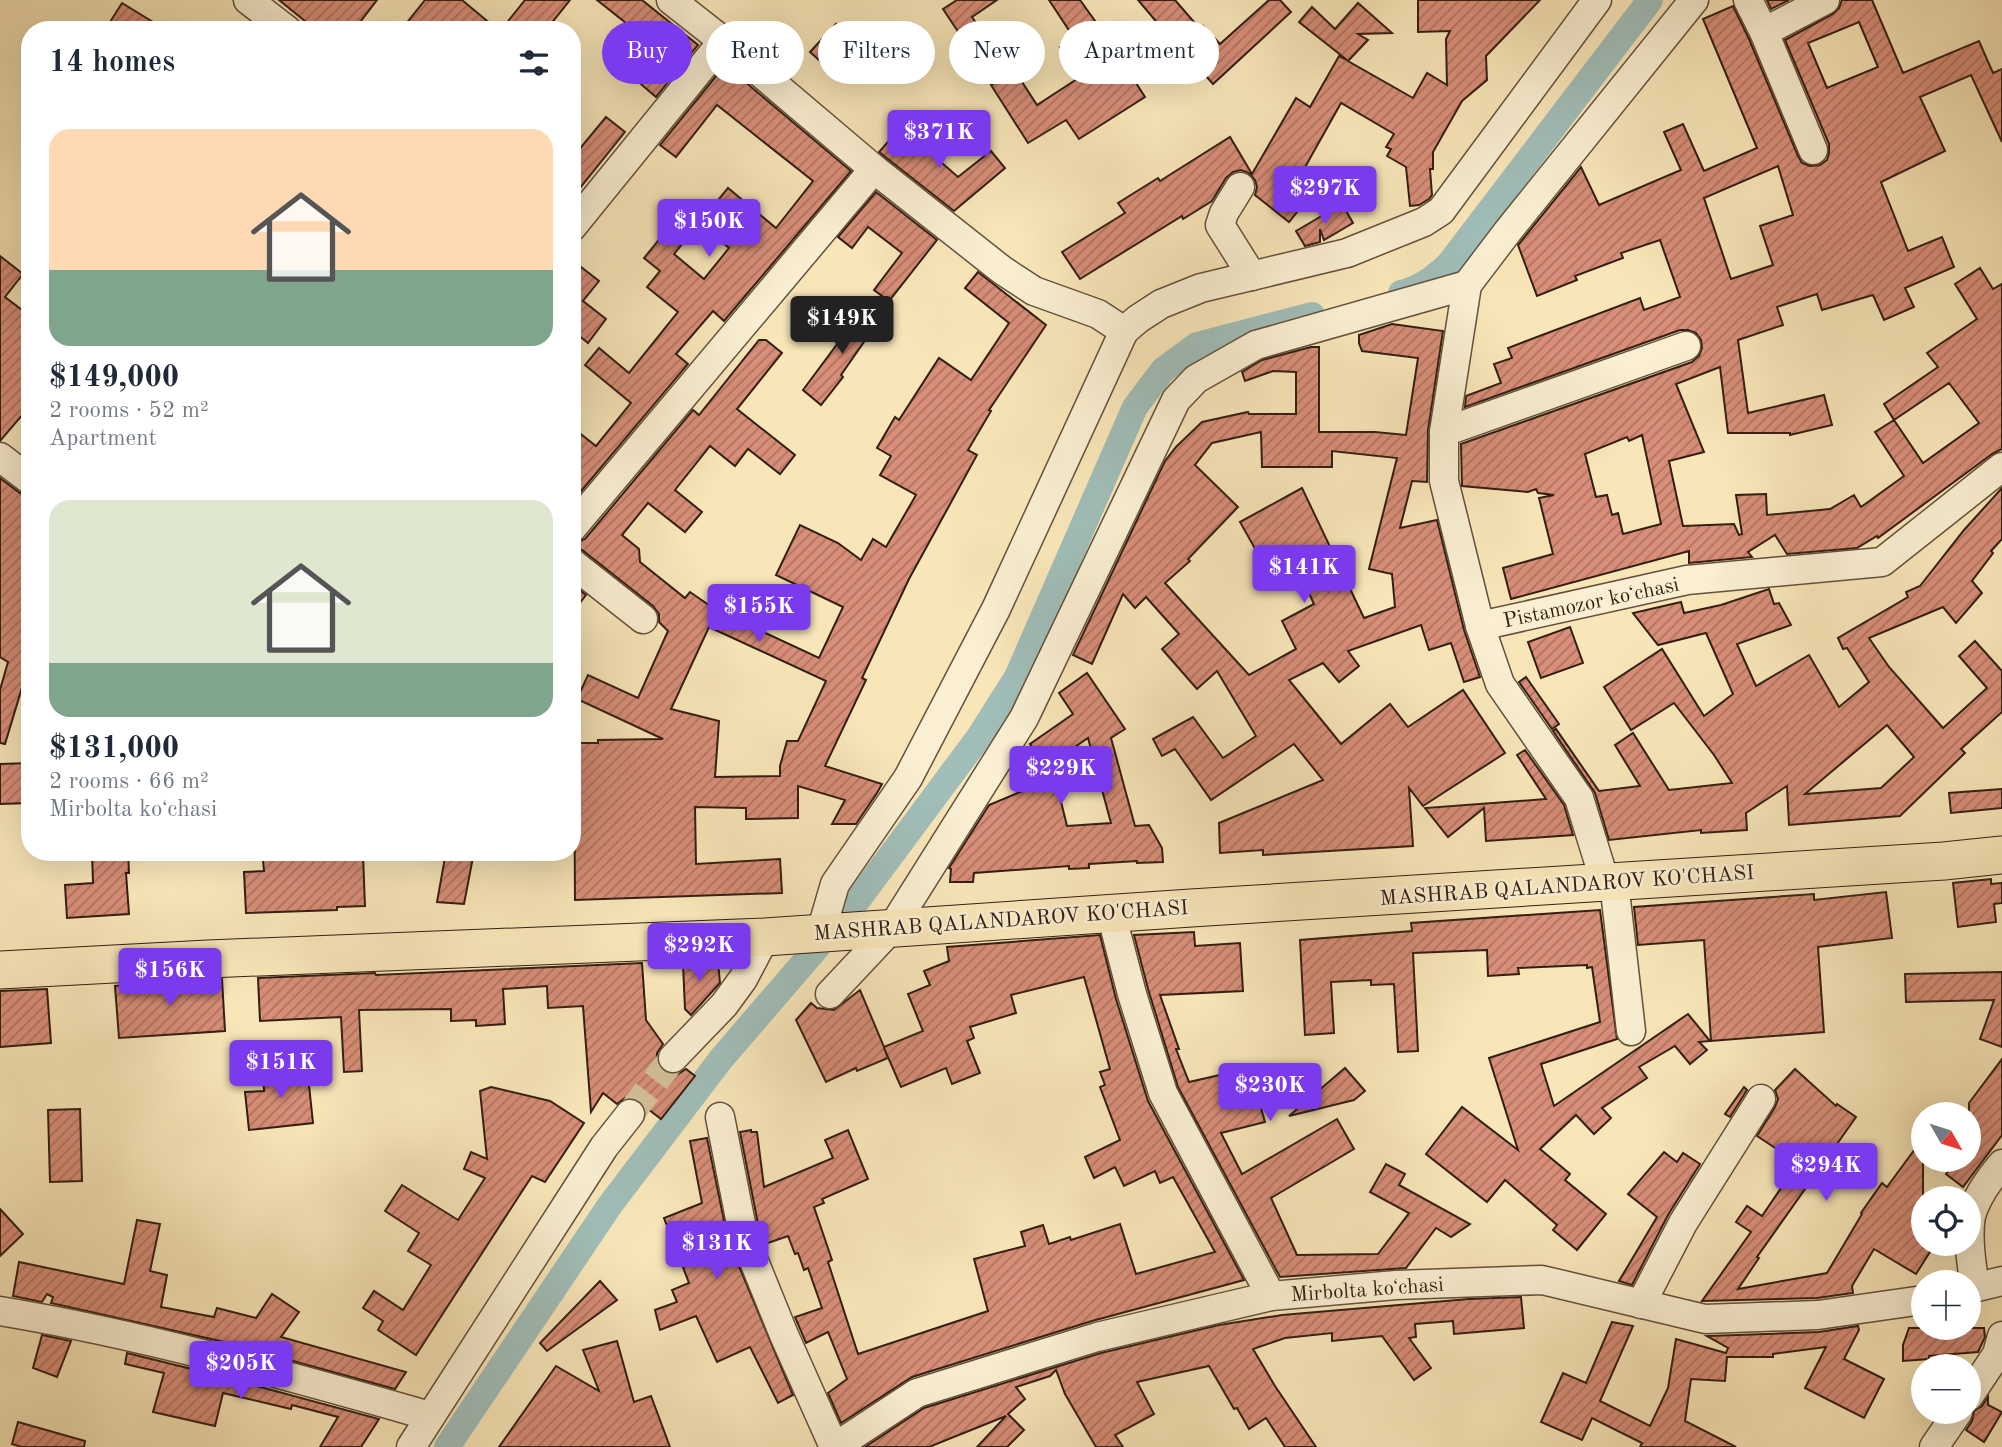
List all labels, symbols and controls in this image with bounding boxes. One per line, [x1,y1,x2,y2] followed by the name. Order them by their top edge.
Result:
[602,21,692,84] chip: Buy
[706,21,804,84] chip: Rent
[818,21,935,84] chip: Filters
[949,21,1045,84] chip: New
[1059,21,1219,84] chip: Apartment
[515,44,553,82] icon: filters
[49,48,175,78] text: 14 homes
[890,110,988,170] pin: $371K
[903,121,975,144] text: $371K
[1276,166,1374,226] pin: $297K
[238,174,364,300] icon: home
[1289,177,1361,200] text: $297K
[660,200,758,259] pin: $150K
[673,210,745,233] text: $150K
[793,296,891,356] pin: $149K
[806,307,878,330] text: $149K
[49,363,179,393] text: $149,000
[49,399,209,422] text: 2 rooms · 52 m²
[49,427,157,450] text: Apartment
[238,545,364,671] icon: home
[1255,546,1353,605] pin: $141K
[1268,556,1340,579] text: $141K
[1501,575,1681,632] street label: Pistamozor koʻchasi
[710,584,808,644] pin: $155K
[723,595,795,618] text: $155K
[49,734,179,764] text: $131,000
[1012,746,1110,806] pin: $229K
[1025,757,1097,780] text: $229K
[49,770,209,793] text: 2 rooms · 66 m²
[49,798,217,821] text: Mirbolta koʻchasi
[1379,863,1755,910] street label: MASHRAB QALANDAROV KO'CHASI
[813,898,1189,945] street label: MASHRAB QALANDAROV KO'CHASI
[650,923,748,983] pin: $292K
[663,934,735,957] text: $292K
[121,948,219,1008] pin: $156K
[134,959,206,982] text: $156K
[232,1040,330,1100] pin: $151K
[245,1051,317,1074] text: $151K
[1221,1064,1319,1123] pin: $230K
[1234,1074,1306,1097] text: $230K
[1911,1102,1981,1172] north arrow
[1911,1102,1981,1424] map controls
[1777,1144,1875,1203] pin: $294K
[1790,1154,1862,1177] text: $294K
[1911,1186,1981,1256] button: locate
[668,1222,766,1281] pin: $131K
[681,1232,753,1255] text: $131K
[1911,1270,1981,1340] button: +
[1290,1275,1444,1306] street label: Mirbolta koʻchasi
[192,1342,290,1401] pin: $205K
[205,1352,277,1375] text: $205K
[1911,1354,1981,1424] button: −

